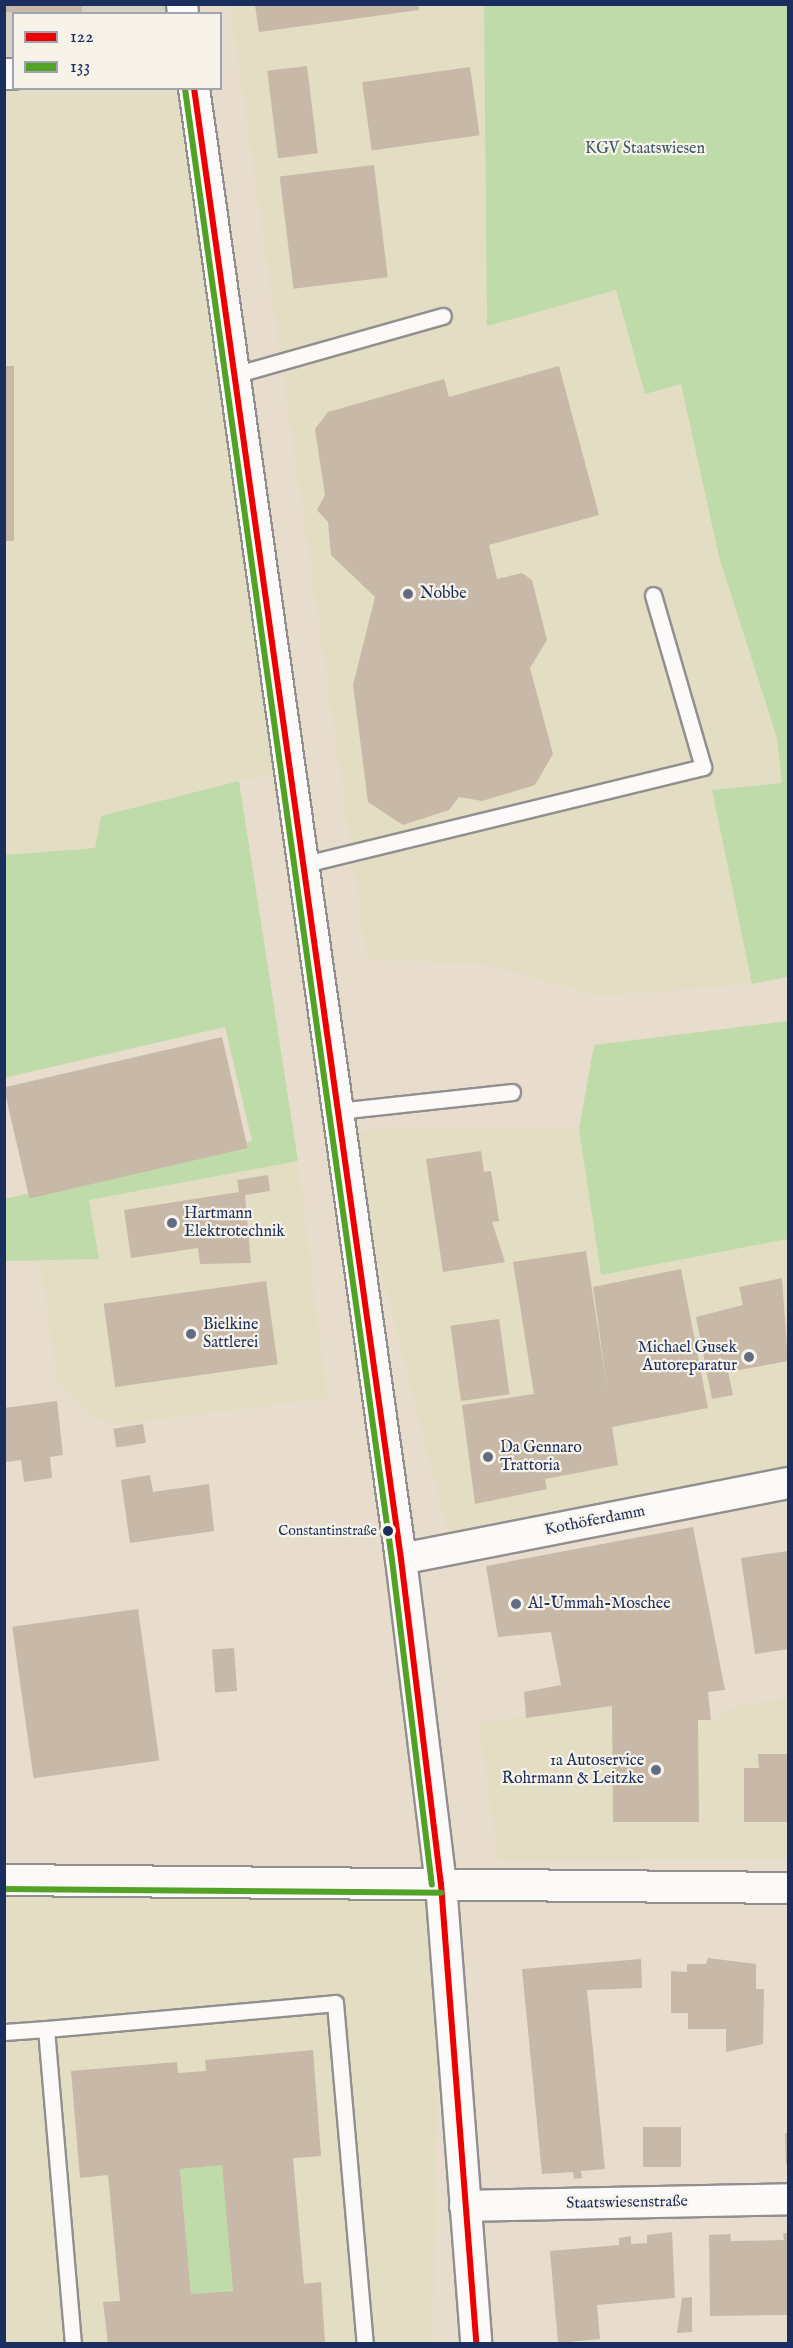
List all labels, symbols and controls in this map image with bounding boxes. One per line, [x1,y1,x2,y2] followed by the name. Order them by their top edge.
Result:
[12,12,222,90] legend
[70,26,94,49] text: 122
[70,56,90,79] text: 133
[585,139,705,159] park label: KGV Staatswiesen
[420,584,466,604] place label: Nobbe
[401,587,415,601] marker: Nobbe
[184,1204,285,1242] place label: Hartmann Elektrotechnik
[165,1216,179,1230] marker: Hartmann Elektrotechnik
[203,1315,258,1353] place label: Bielkine Sattlerei
[184,1327,198,1341] marker: Bielkine Sattlerei
[638,1338,737,1376] place label: Michael Gusek Autoreparatur
[742,1350,756,1364] marker: Michael Gusek Autoreparatur
[500,1438,582,1476] place label: Da Gennaro Trattoria
[481,1450,495,1464] marker: Da Gennaro Trattoria
[543,1502,647,1540] street label: Kothöferdamm
[278,1523,377,1539] place label: Constantinstraße
[382,1525,394,1537] marker: Constantinstraße
[528,1594,670,1614] place label: Al-Ummah-Moschee
[509,1597,523,1611] marker: Al-Ummah-Moschee
[502,1751,644,1789] place label: 1a Autoservice Rohrmann & Leitzke
[649,1763,663,1777] marker: 1a Autoservice Rohrmann & Leitzke
[566,2192,688,2214] street label: Staatswiesenstraße

